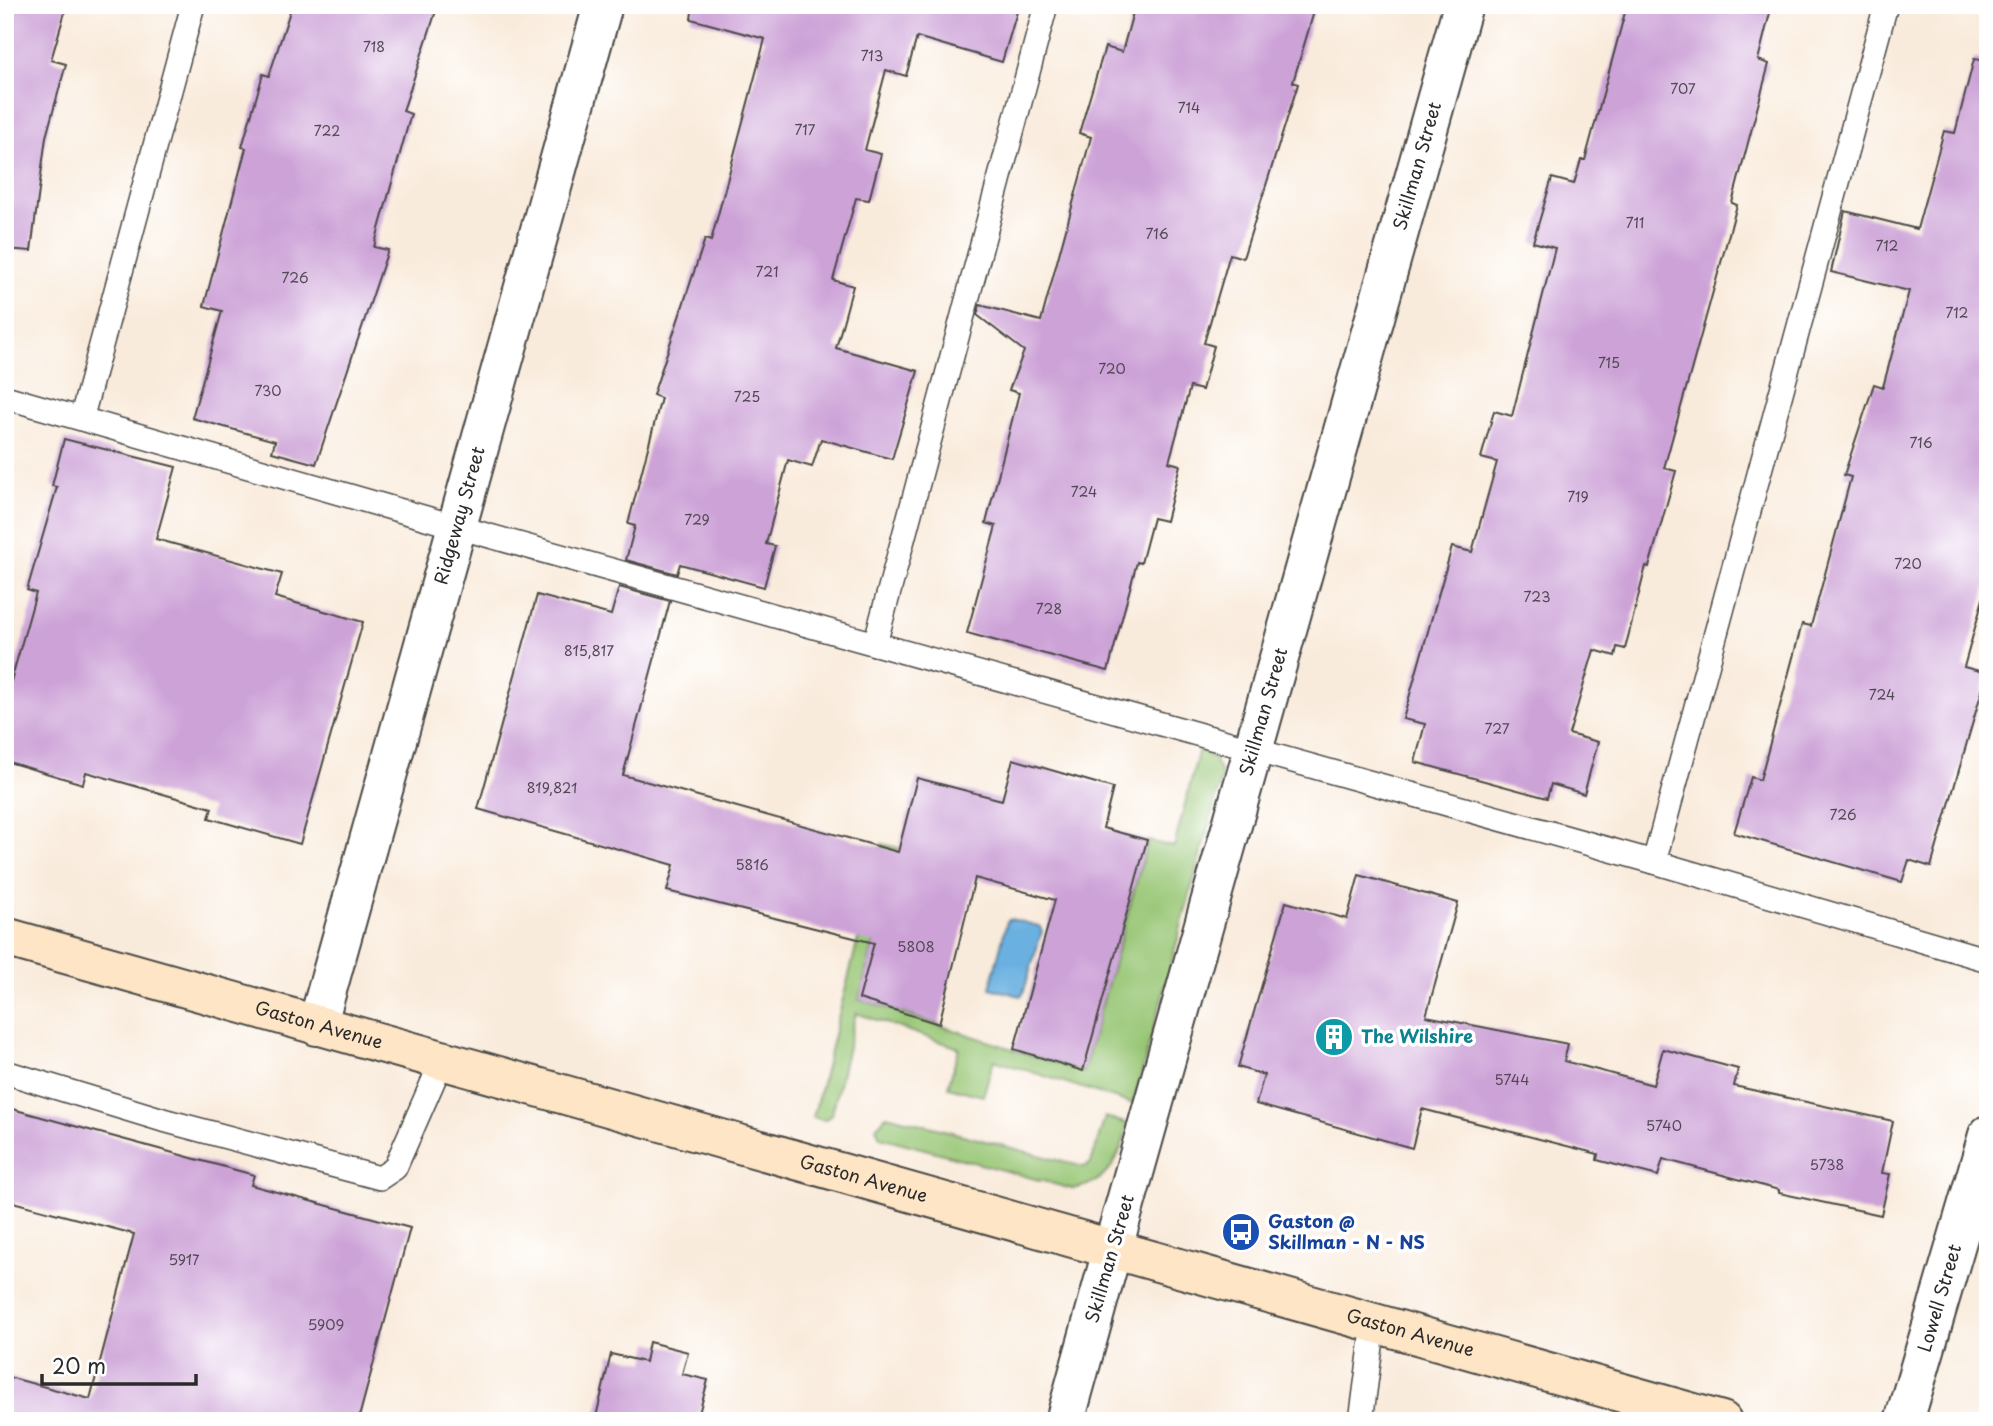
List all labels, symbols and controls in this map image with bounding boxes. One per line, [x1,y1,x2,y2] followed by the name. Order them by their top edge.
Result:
[363,36,385,57] house number: 718
[861,45,883,66] house number: 713
[1670,78,1696,99] house number: 707
[1178,97,1200,118] house number: 714
[1385,98,1447,233] street label: Skillman Street
[795,119,816,140] house number: 717
[314,120,340,141] house number: 722
[1626,212,1644,233] house number: 711
[1146,223,1169,244] house number: 716
[1875,235,1899,256] house number: 712
[756,261,778,282] house number: 721
[282,267,308,288] house number: 726
[1945,302,1969,323] house number: 712
[1598,352,1620,373] house number: 715
[1098,358,1126,379] house number: 720
[254,380,282,401] house number: 730
[734,386,760,407] house number: 725
[1910,432,1933,453] house number: 716
[426,443,491,587] street label: Ridgeway Street
[1071,481,1097,502] house number: 724
[1567,486,1589,507] house number: 719
[684,509,710,530] house number: 729
[1894,553,1922,574] house number: 720
[1524,586,1551,607] house number: 723
[1036,598,1062,619] house number: 728
[564,640,614,661] house number: 815,817
[1231,644,1293,779] street label: Skillman Street
[1869,684,1895,705] house number: 724
[1484,718,1510,739] house number: 727
[527,777,577,798] house number: 819,821
[1830,804,1856,825] house number: 726
[735,854,769,875] house number: 5816
[897,936,935,957] house number: 5808
[252,993,386,1055] street label: Gaston Avenue
[1313,1016,1355,1058] building icon: The Wilshire
[1361,1022,1473,1049] place label: The Wilshire
[1495,1069,1529,1090] house number: 5744
[1646,1115,1682,1136] house number: 5740
[797,1147,931,1208] street label: Gaston Avenue
[1810,1154,1844,1175] house number: 5738
[1077,1191,1140,1326] street label: Skillman Street
[1268,1207,1425,1255] place label: Gaston @ Skillman - N - NS
[1220,1211,1262,1253] bus stop icon: Gaston @ Skillman - N - NS
[1910,1241,1967,1355] street label: Lowell Street
[168,1249,200,1270] house number: 5917
[1344,1301,1478,1363] street label: Gaston Avenue
[308,1314,344,1335] house number: 5909
[42,1342,196,1386] scale bar
[52,1349,106,1381] text: 20 m

